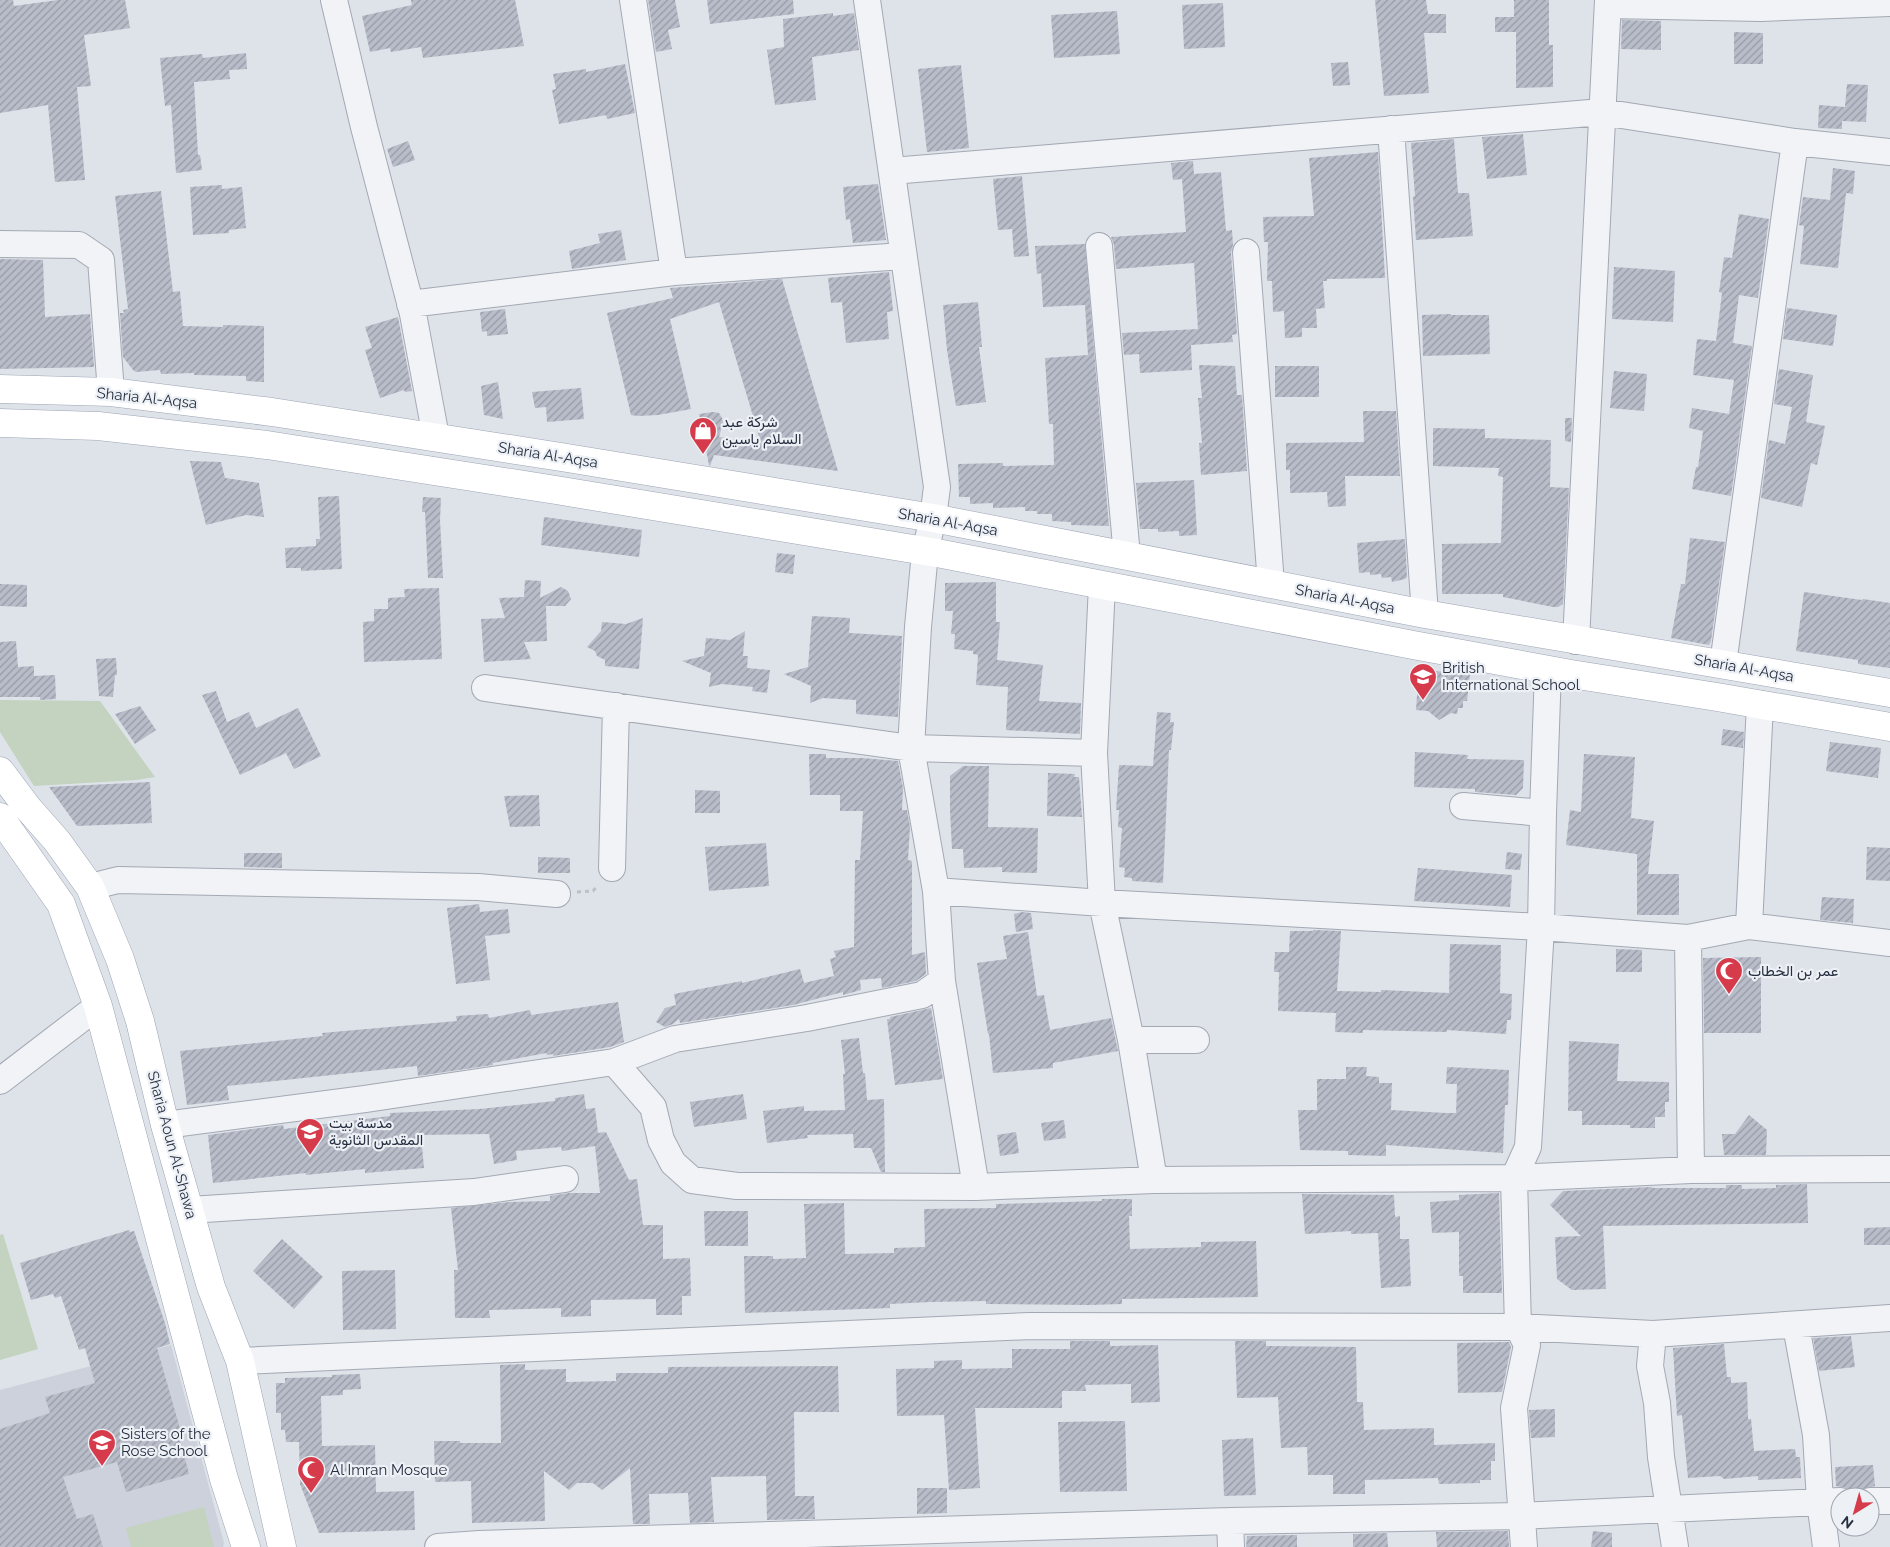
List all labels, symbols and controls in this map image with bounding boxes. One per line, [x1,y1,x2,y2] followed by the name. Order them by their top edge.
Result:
[96,384,198,412] street label: Sharia Al-Aqsa
[722,413,801,449] place label: شركة عبد السلام ياسين
[688,416,718,455] shop icon: شركة عبد السلام ياسين
[497,438,599,472] street label: Sharia Al-Aqsa
[897,504,999,540] street label: Sharia Al-Aqsa
[1294,581,1396,617] street label: Sharia Al-Aqsa
[1693,650,1795,686] street label: Sharia Al-Aqsa
[1442,659,1581,694] place label: British International School
[1408,662,1438,701] school or university icon: British International School
[1714,956,1744,995] mosque icon: عمر بن الخطاب
[1748,962,1838,981] place label: عمر بن الخطاب
[144,1069,200,1221] street label: Sharia Aoun Al-Shawa
[329,1114,423,1150] place label: مدسة بيت المقدس الثانوية
[295,1117,325,1156] school or university icon: مدسة بيت المقدس الثانوية
[121,1425,211,1460] place label: Sisters of the Rose School
[87,1428,117,1467] school or university icon: Sisters of the Rose School
[296,1455,326,1494] mosque icon: Al Imran Mosque
[330,1461,447,1479] place label: Al Imran Mosque
[1830,1487,1880,1537] north arrow
[1838,1513,1856,1532] text: N

